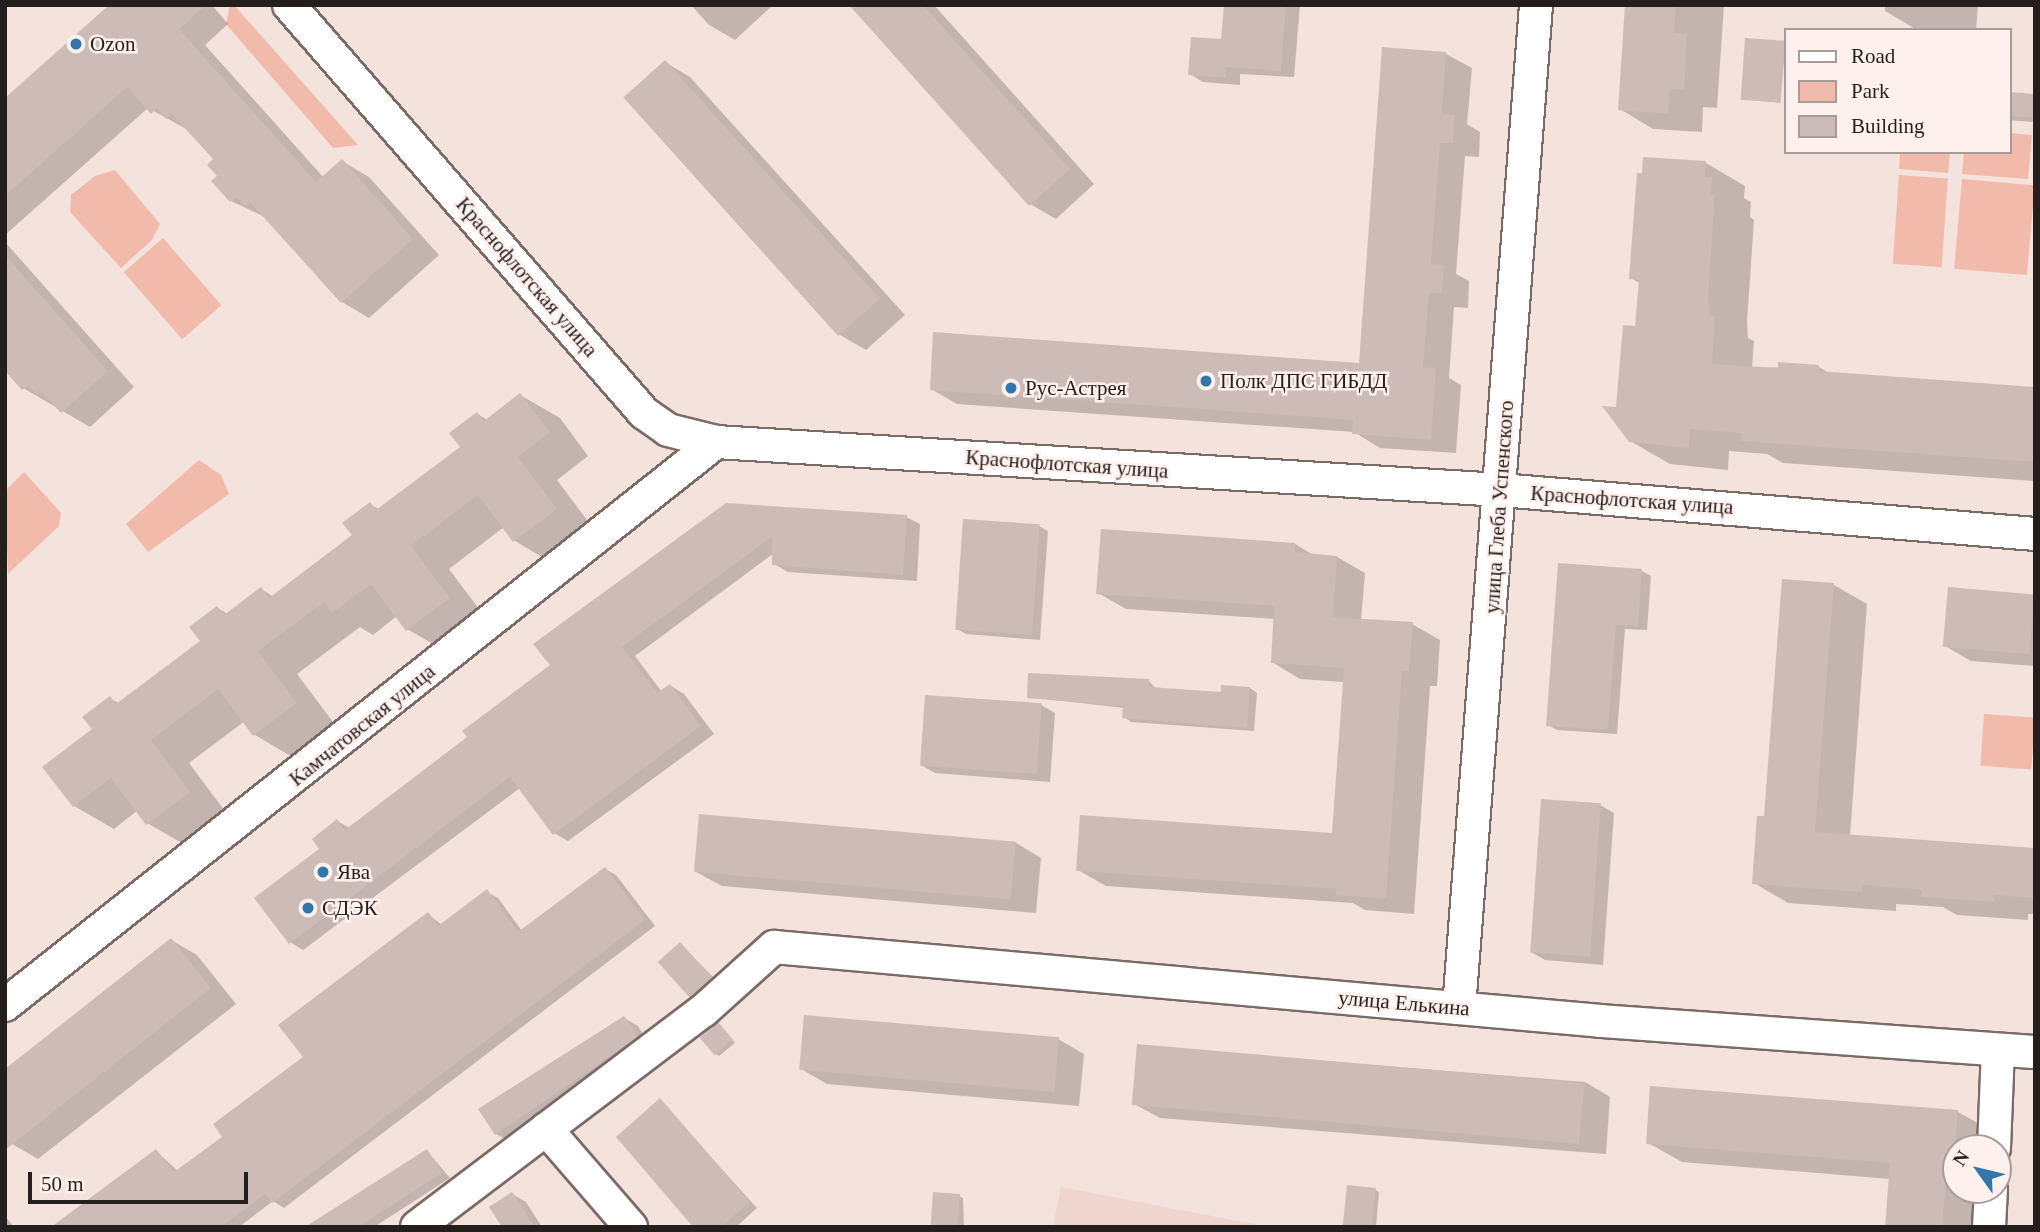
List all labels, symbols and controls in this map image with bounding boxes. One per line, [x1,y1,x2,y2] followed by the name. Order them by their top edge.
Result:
[1784,28,2012,154] legend
[90,31,135,57] place label: Ozon
[68,36,84,52] marker: Ozon
[1851,44,1895,68] text: Road
[1851,79,1890,103] text: Park
[1851,114,1925,138] text: Building
[451,192,603,362] street label: Краснофлотская улица
[1220,368,1387,394] place label: Полк ДПС ГИБДД
[1198,373,1214,389] marker: Полк ДПС ГИБДД
[1025,375,1126,401] place label: Рус-Астрея
[1003,380,1019,396] marker: Рус-Астрея
[1479,400,1519,614] street label: улица Глеба Успенского
[965,444,1169,484] street label: Краснофлотская улица
[1530,480,1734,520] street label: Краснофлотская улица
[284,659,440,791] street label: Камчатовская улица
[337,859,370,885] place label: Ява
[315,864,331,880] marker: Ява
[322,895,378,921] place label: СДЭК
[300,900,316,916] marker: СДЭК
[1337,985,1471,1021] street label: улица Елькина
[1942,1134,2012,1204] north arrow
[1948,1147,1973,1170] text: N
[32,1158,252,1202] scale bar
[41,1172,84,1196] text: 50 m

